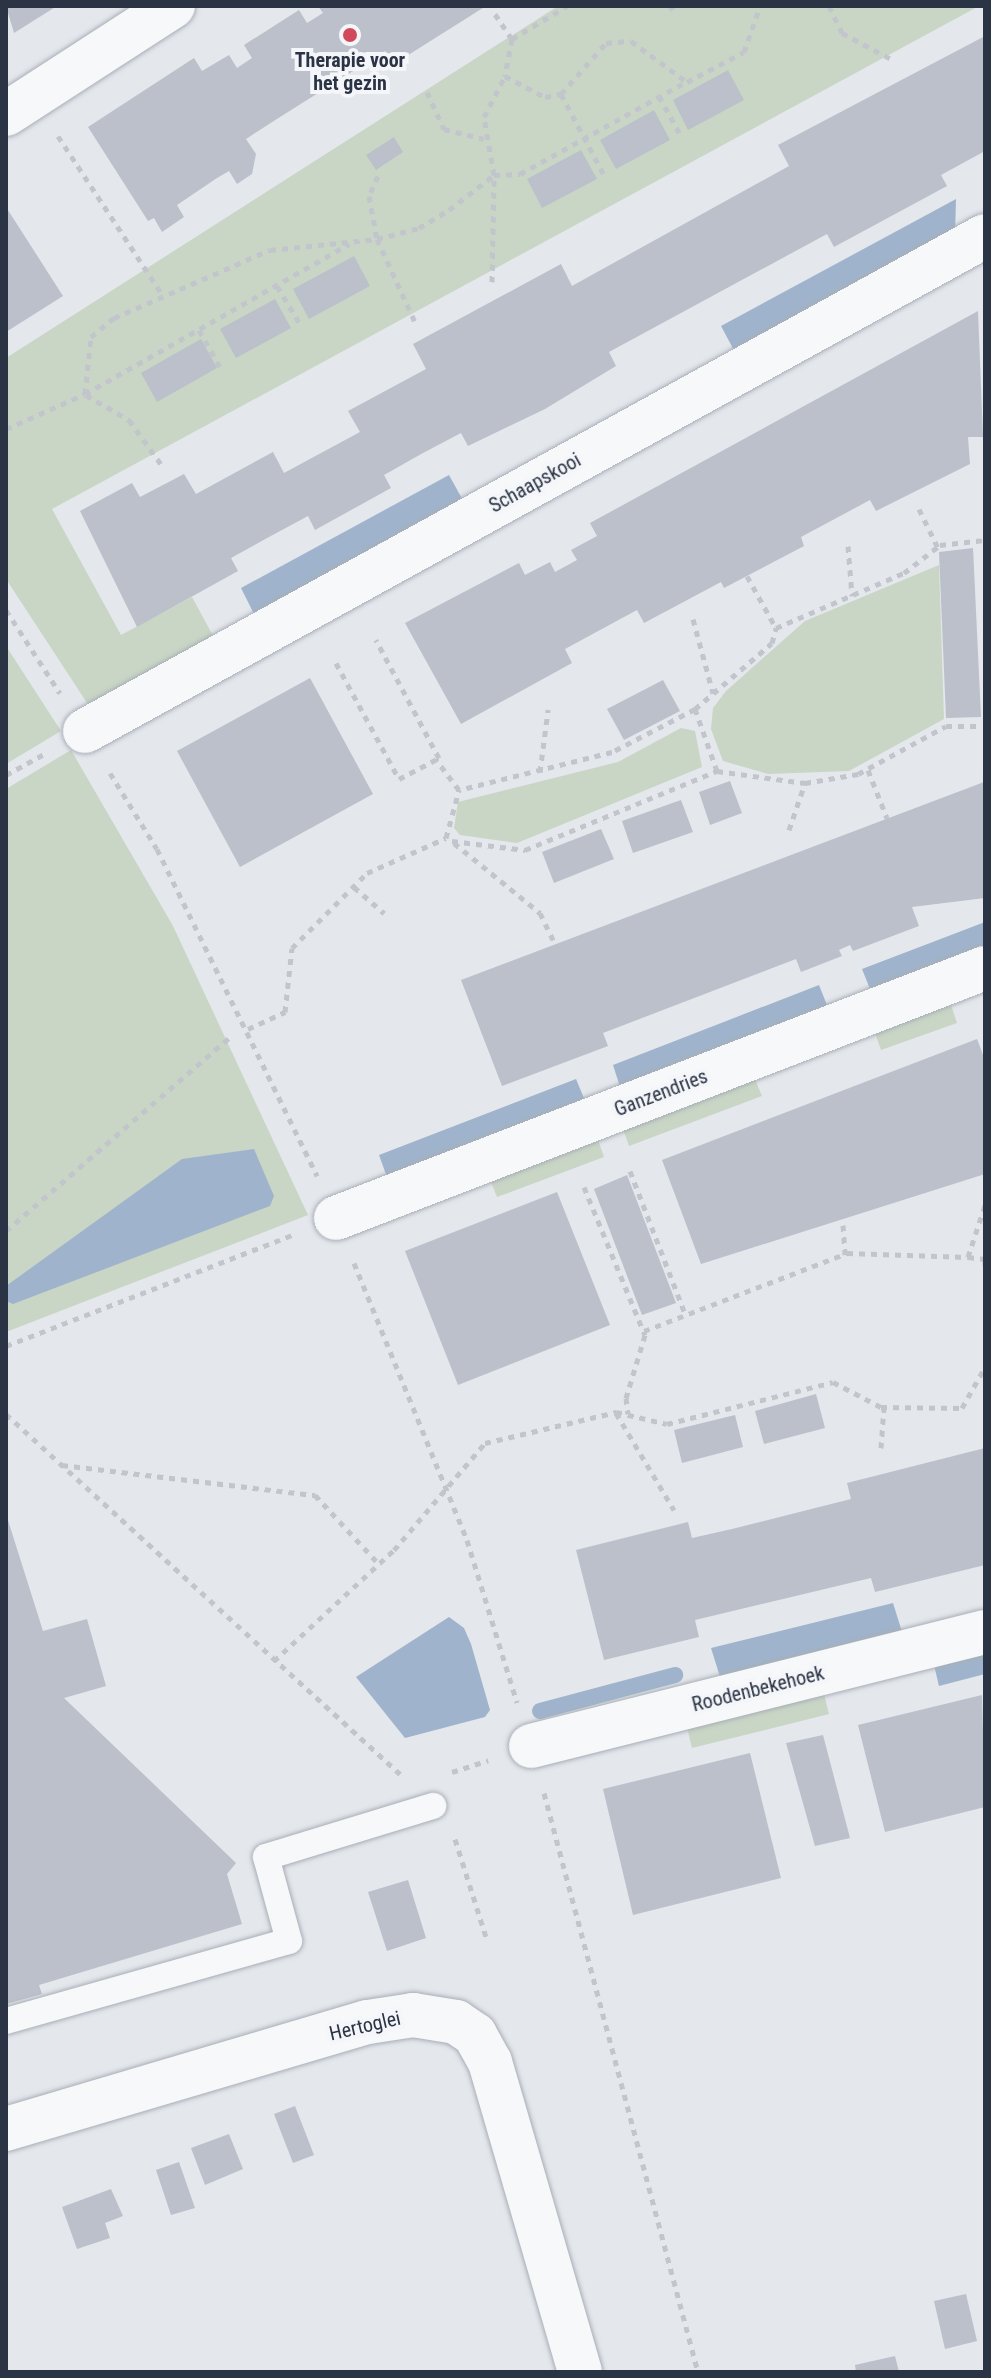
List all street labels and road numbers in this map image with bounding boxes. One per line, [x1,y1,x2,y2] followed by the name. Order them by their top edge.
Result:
[485,448,585,518] street label: Schaapskooi
[611,1064,711,1122] street label: Ganzendries
[690,1661,826,1717] street label: Roodenbekehoek
[327,2006,403,2046] street label: Hertoglei

